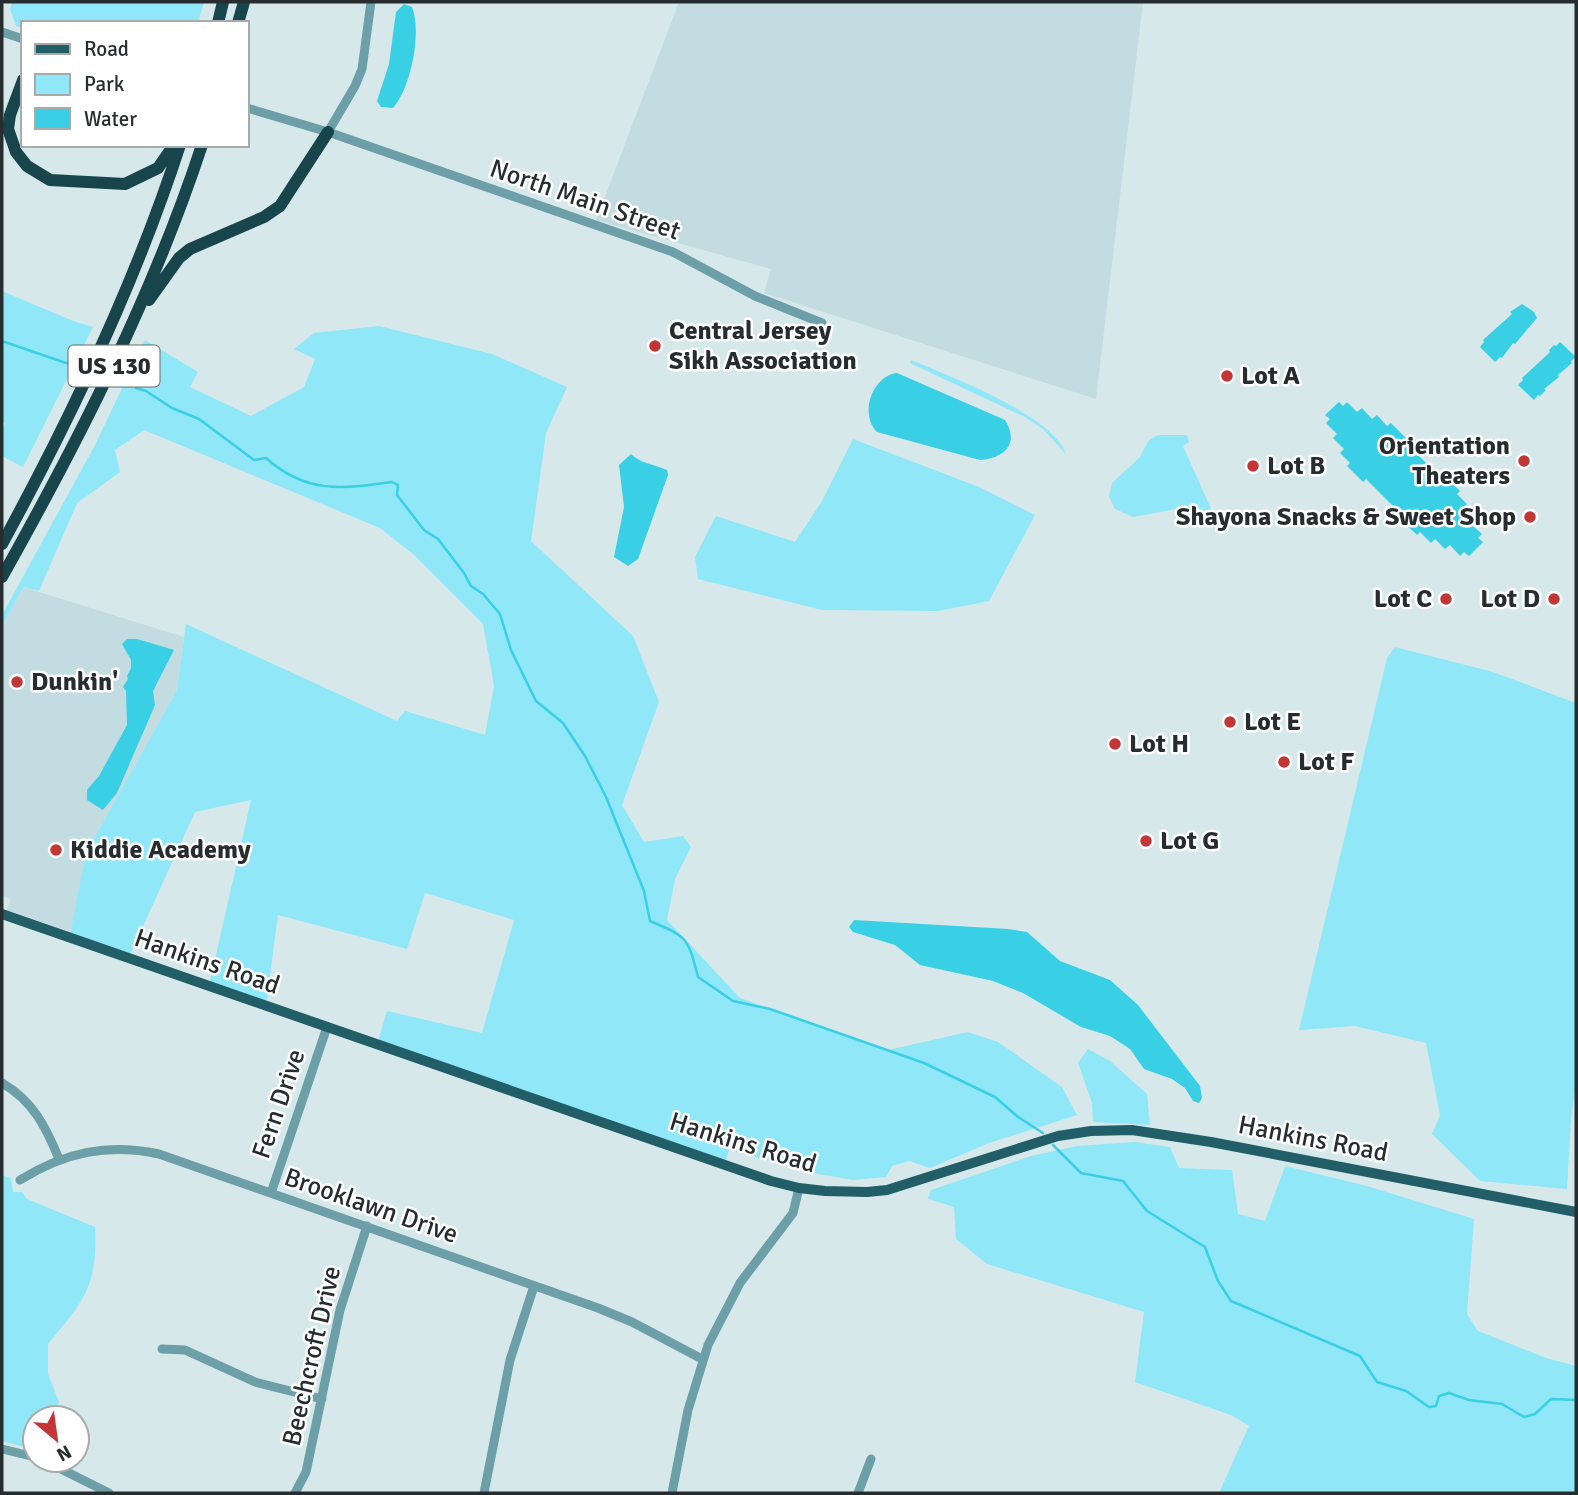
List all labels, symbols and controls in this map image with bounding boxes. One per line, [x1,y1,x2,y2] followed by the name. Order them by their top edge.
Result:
[21,21,248,147] legend
[84,36,129,62] text: Road
[84,71,125,97] text: Park
[84,106,137,132] text: Water
[486,152,684,248] street label: North Main Street
[669,315,857,377] place label: Central Jersey Sikh Association
[647,338,663,354] marker: Central Jersey Sikh Association
[68,346,160,386] road number: US 130
[1241,360,1300,392] place label: Lot A
[1219,368,1235,384] marker: Lot A
[1379,430,1510,492] place label: Orientation Theaters
[1267,450,1325,482] place label: Lot B
[1516,453,1532,469] marker: Orientation Theaters
[1245,458,1261,474] marker: Lot B
[1176,501,1516,533] place label: Shayona Snacks & Sweet Shop
[1522,509,1538,525] marker: Shayona Snacks & Sweet Shop
[1374,583,1432,615] place label: Lot C
[1480,583,1540,615] place label: Lot D
[1438,591,1454,607] marker: Lot C
[1546,591,1562,607] marker: Lot D
[31,666,118,698] place label: Dunkin'
[9,674,25,690] marker: Dunkin'
[1244,706,1301,738] place label: Lot E
[1222,714,1238,730] marker: Lot E
[1129,728,1189,760] place label: Lot H
[1107,736,1123,752] marker: Lot H
[1298,746,1354,778] place label: Lot F
[1276,754,1292,770] marker: Lot F
[1160,825,1219,857] place label: Lot G
[1138,833,1154,849] marker: Lot G
[70,834,251,866] place label: Kiddie Academy
[48,842,64,858] marker: Kiddie Academy
[130,922,284,1002] street label: Hankins Road
[245,1045,313,1163] street label: Fern Drive
[666,1106,820,1180] street label: Hankins Road
[1235,1109,1391,1169] street label: Hankins Road
[280,1161,462,1251] street label: Brooklawn Drive
[276,1263,348,1449] street label: Beechcroft Drive
[21,1404,91,1474] north arrow
[52,1439,75,1467] text: N

